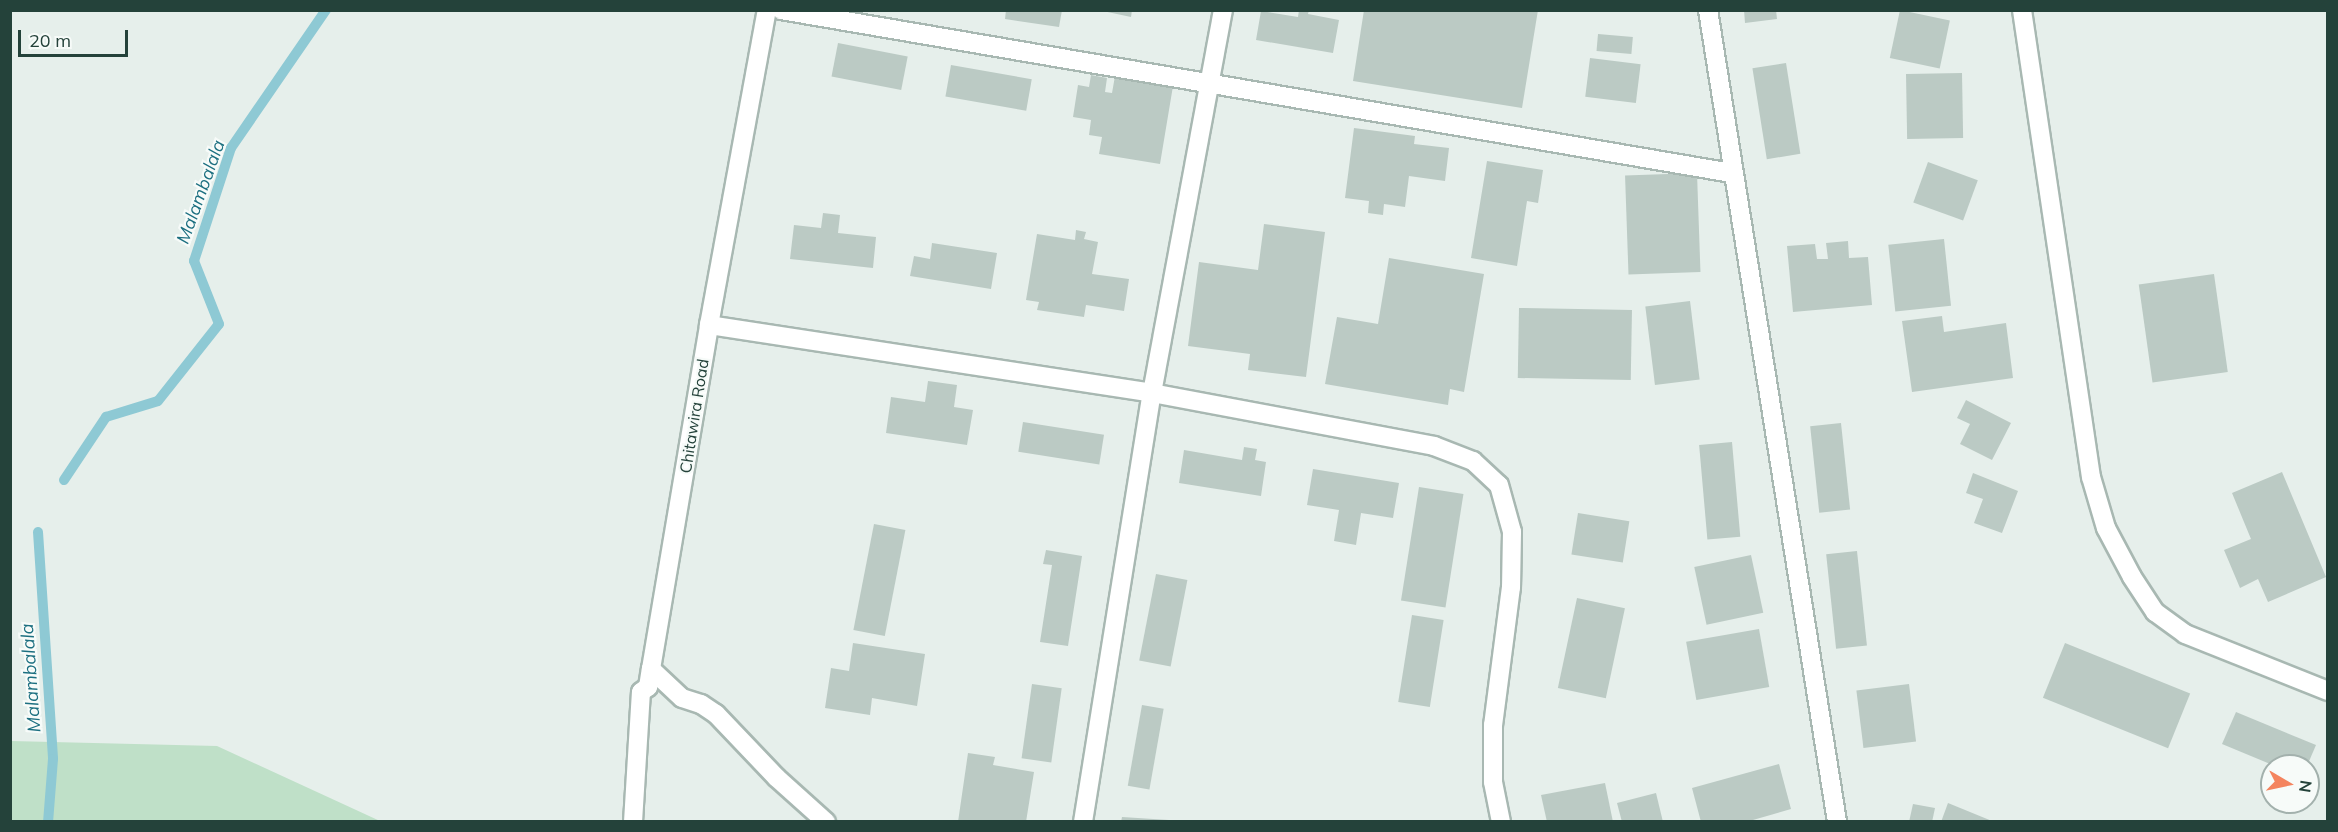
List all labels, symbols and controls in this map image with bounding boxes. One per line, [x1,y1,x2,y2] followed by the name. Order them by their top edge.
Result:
[21,18,130,56] scale bar
[29,29,71,52] text: 20 m
[172,137,230,247] water label: Malambalala
[675,357,713,475] street label: Chitawira Road
[16,623,46,733] water label: Malambalala
[2260,754,2320,814] north arrow
[2295,779,2317,794] text: N

